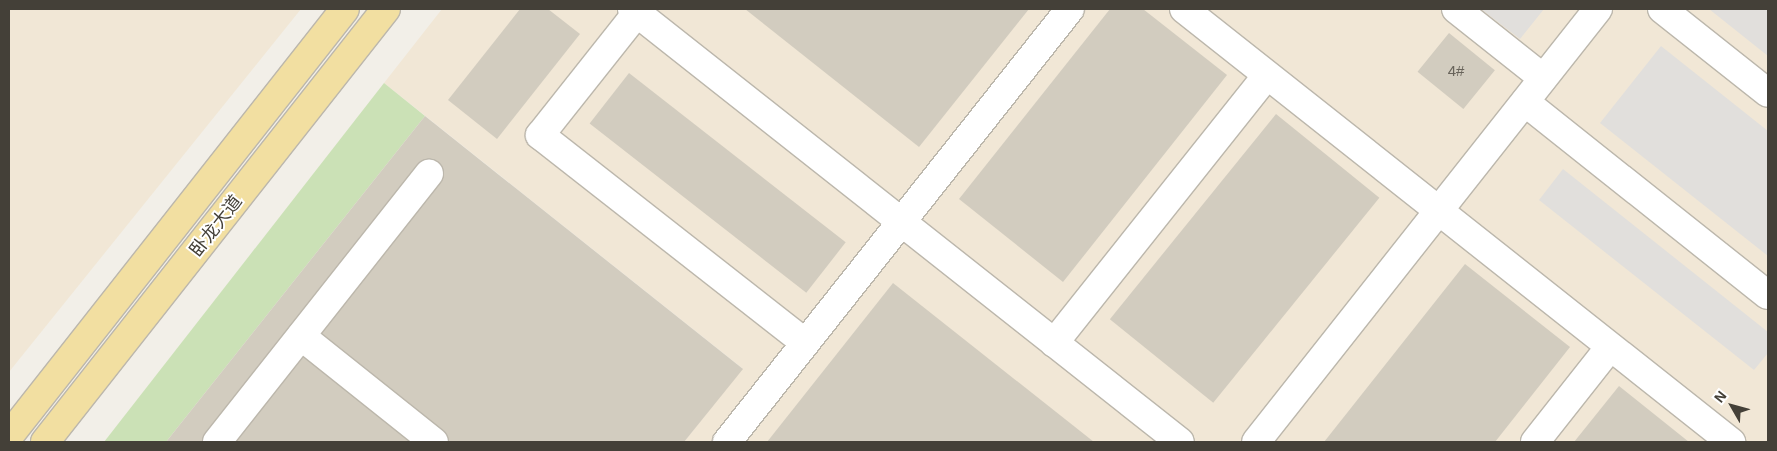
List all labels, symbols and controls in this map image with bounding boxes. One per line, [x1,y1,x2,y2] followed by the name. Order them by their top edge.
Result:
[1448,62,1464,80] house number: 4#
[185,191,247,261] street label: 卧龙大道
[1707,381,1757,431] north arrow
[1711,388,1730,406] text: N

